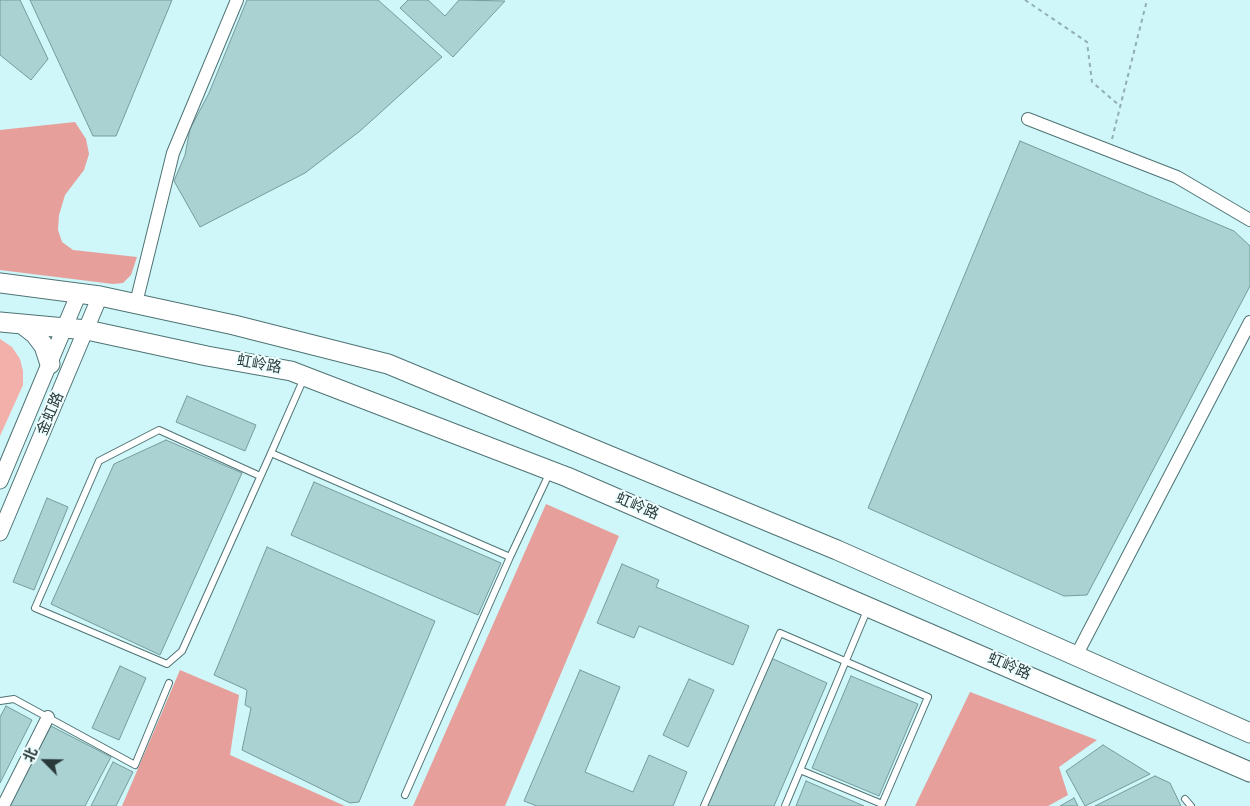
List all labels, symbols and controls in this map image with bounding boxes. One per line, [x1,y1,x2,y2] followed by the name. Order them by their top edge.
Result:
[235,352,283,378] street label: 虹岭路
[34,390,68,438] street label: 金虹路
[613,490,661,524] street label: 虹岭路
[985,650,1033,684] street label: 虹岭路
[20,736,70,786] north arrow
[20,745,41,765] text: 北

